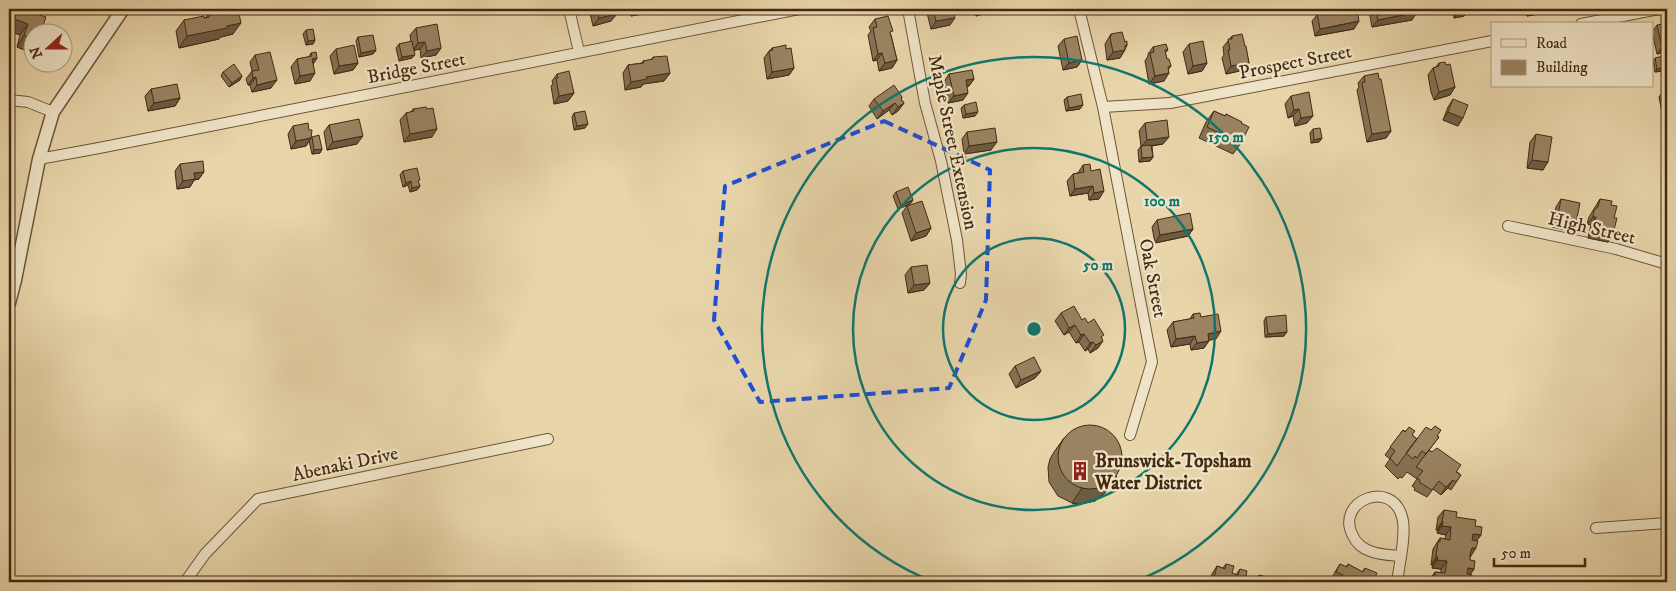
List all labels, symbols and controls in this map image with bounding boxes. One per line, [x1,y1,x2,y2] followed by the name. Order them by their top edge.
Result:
[22,22,72,72] north arrow
[1491,22,1654,88] legend
[1536,34,1568,53] text: Road
[1237,40,1354,85] street label: Prospect Street
[26,43,47,61] text: N
[365,48,467,89] street label: Bridge Street
[923,53,982,232] street label: Maple Street Extension
[1536,58,1588,77] text: Building
[1208,128,1244,147] text: 150 m
[1144,192,1181,211] text: 100 m
[1546,207,1638,250] street label: High Street
[1134,237,1171,320] street label: Oak Street
[1082,256,1114,275] text: 50 m
[1025,320,1043,338] centre of rings
[290,442,400,487] street label: Abenaki Drive
[1094,450,1252,495] place label: Brunswick-Topsham Water District
[1069,460,1091,482] building icon: Brunswick-Topsham Water District
[1494,536,1585,568] scale bar
[1501,544,1531,563] text: 50 m

